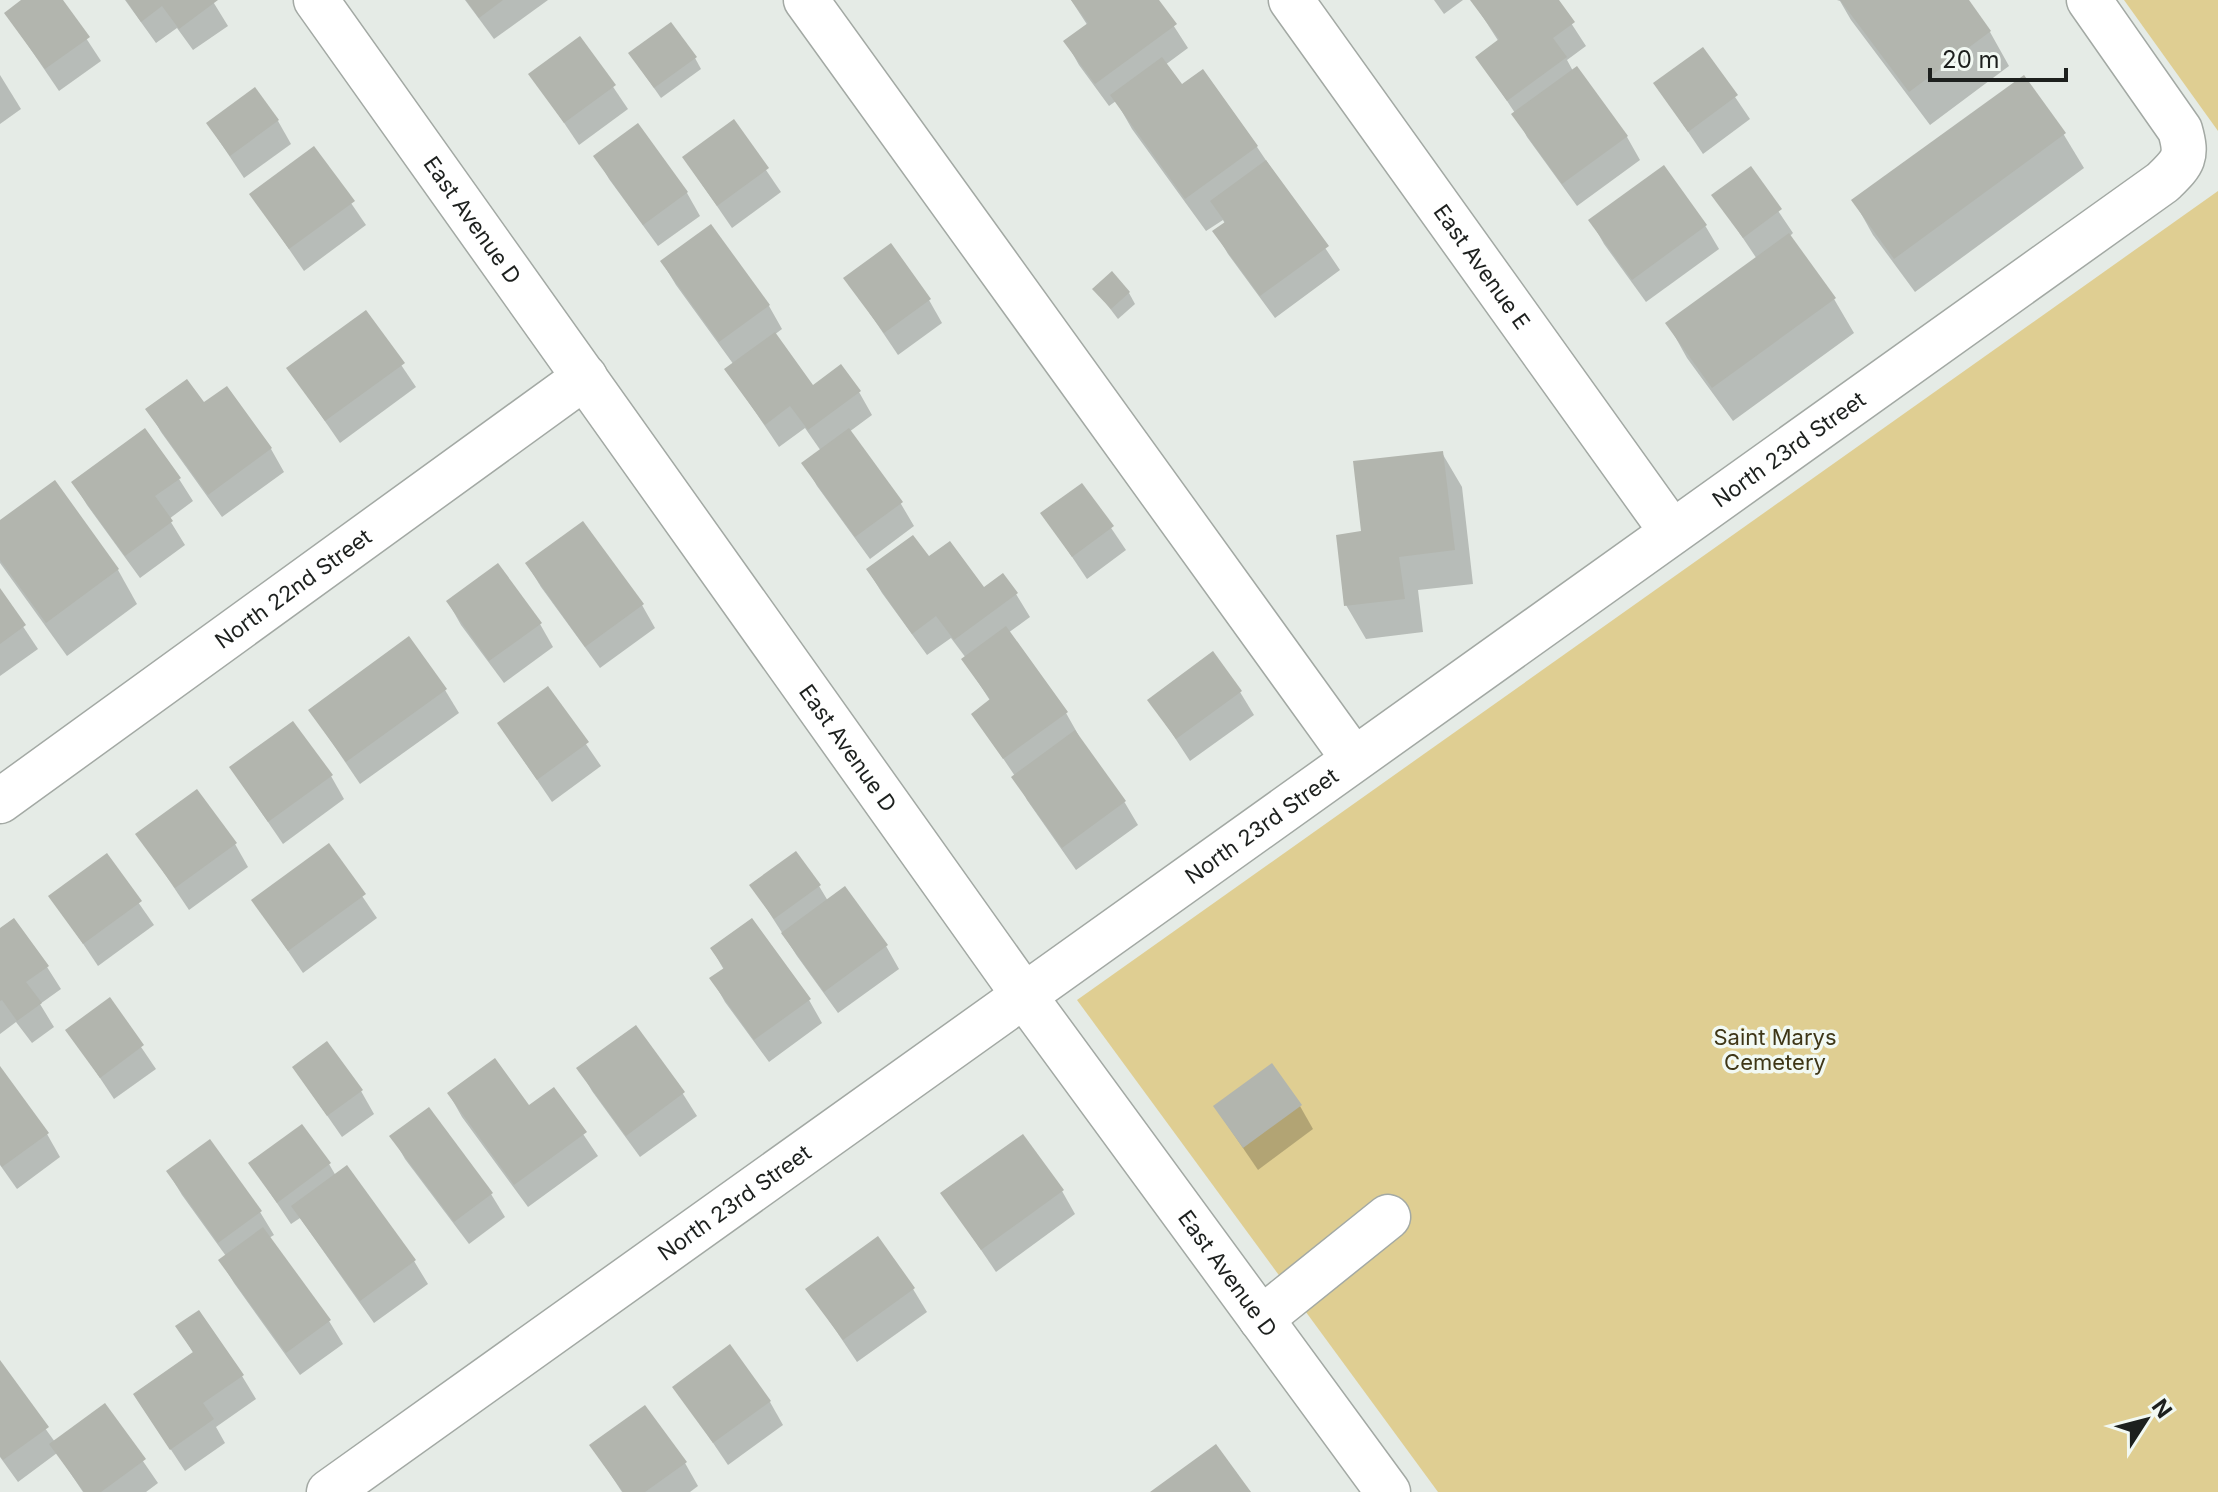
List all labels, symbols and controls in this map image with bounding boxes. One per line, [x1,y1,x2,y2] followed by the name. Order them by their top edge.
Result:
[1930,32,2066,82] scale bar
[1942,45,2000,74] text: 20 m
[418,151,527,289] street label: East Avenue D
[1429,199,1535,334] street label: East Avenue E
[1707,386,1870,513] street label: North 23rd Street
[210,523,376,654] street label: North 22nd Street
[794,679,902,817] street label: East Avenue D
[1180,763,1343,889] street label: North 23rd Street
[1713,1024,1837,1075] park label: Saint Marys Cemetery
[653,1139,816,1266] street label: North 23rd Street
[1173,1205,1282,1341] street label: East Avenue D
[2106,1380,2186,1460] north arrow
[2147,1394,2178,1423] text: N

